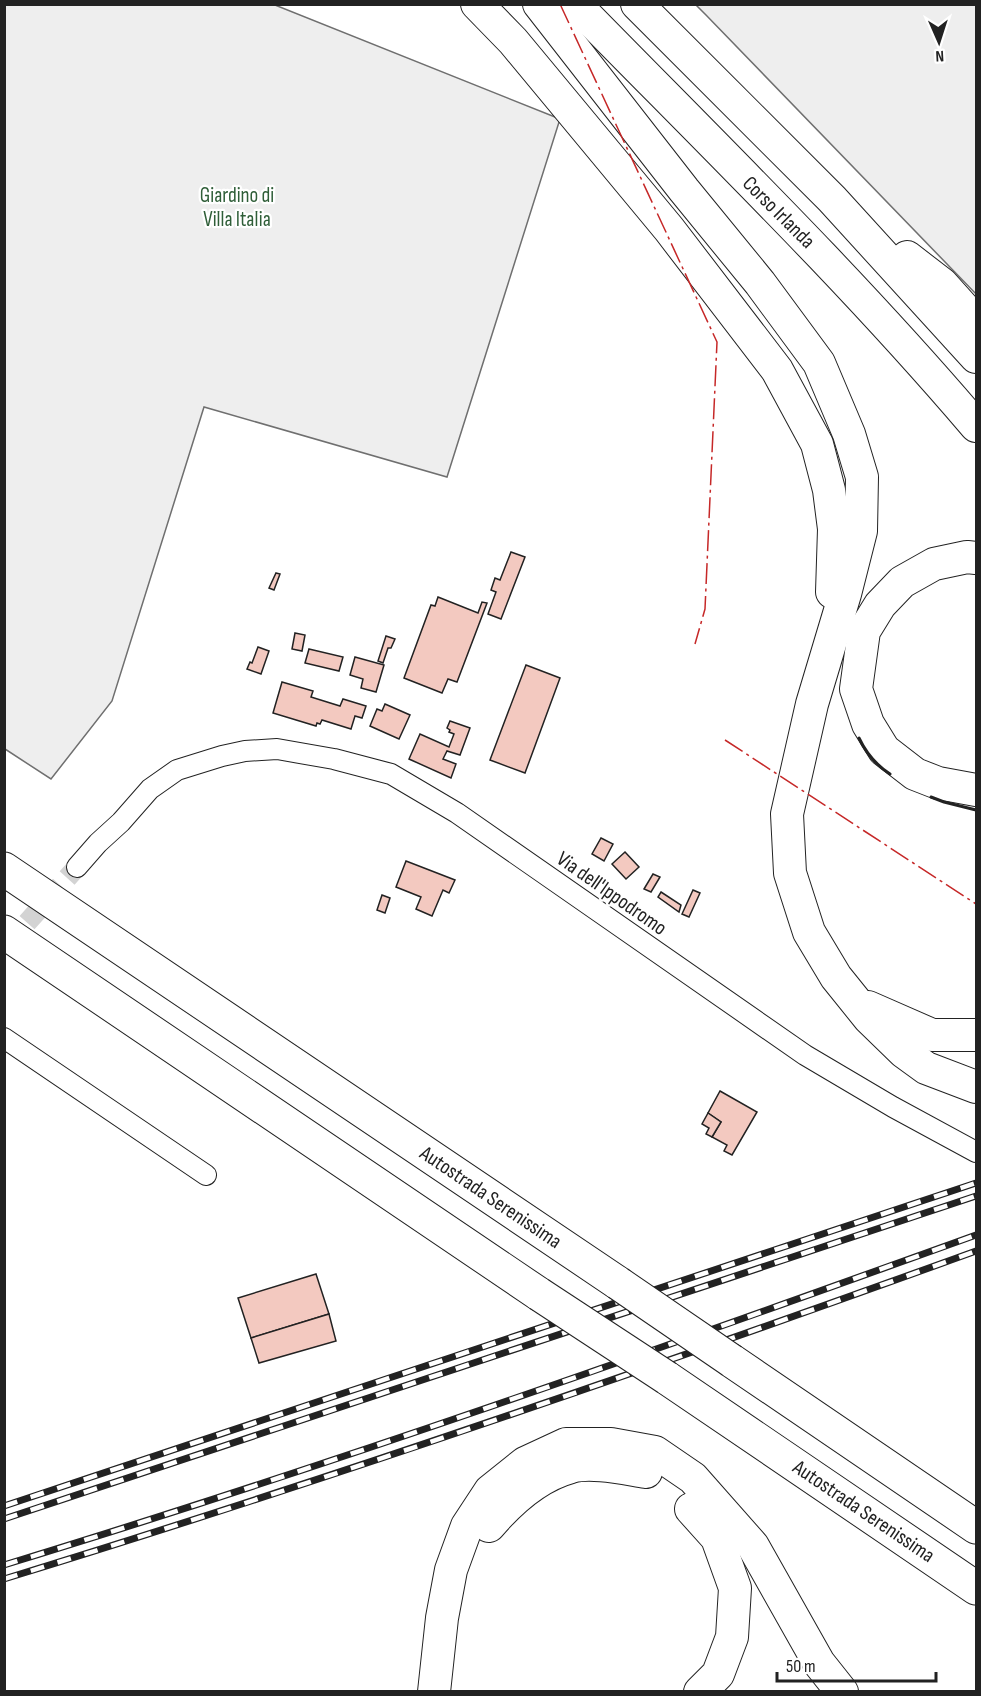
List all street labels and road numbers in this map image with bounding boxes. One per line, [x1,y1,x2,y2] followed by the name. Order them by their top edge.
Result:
[737,171,820,254] street label: Corso Irlanda
[552,846,672,941] street label: Via dell'Ippodromo
[414,1140,566,1254] street label: Autostrada Serenissima
[787,1454,939,1568] street label: Autostrada Serenissima

